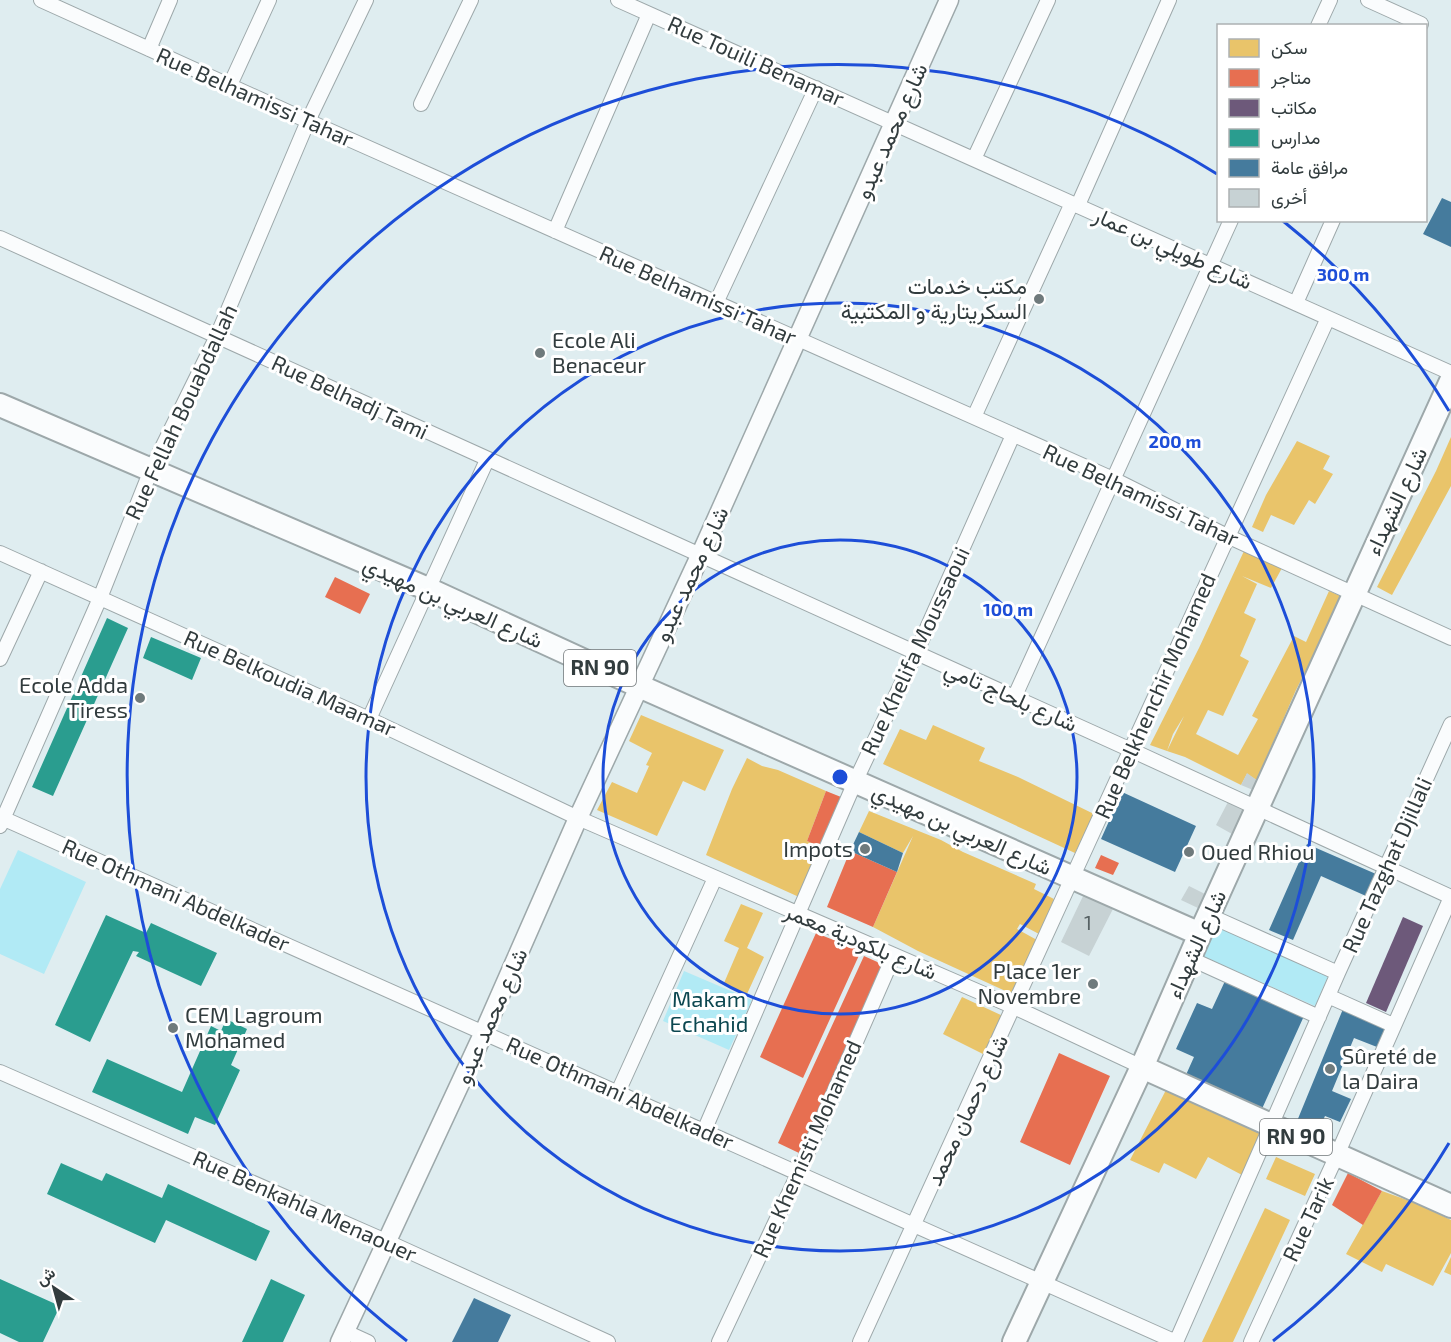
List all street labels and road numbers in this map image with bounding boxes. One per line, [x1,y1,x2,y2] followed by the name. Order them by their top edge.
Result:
[664,9,849,111] street label: Rue Touili Benamar
[153,41,358,151] street label: Rue Belhamissi Tahar
[849,59,934,204] street label: شارع محمد عبدو
[1086,200,1257,300] street label: شارع طويلي بن عمار
[596,239,801,349] street label: Rue Belhamissi Tahar
[119,300,242,524] street label: Rue Fellah Bouabdallah
[268,348,433,445] street label: Rue Belhadj Tami
[1039,437,1244,551] street label: Rue Belhamissi Tahar
[1359,443,1434,560] street label: شارع الشهداء
[648,502,735,646] street label: شارع محمد عبدو
[854,542,974,759] street label: Rue Khelifa Moussaoui
[357,550,547,659] street label: شارع العربي بن مهيدي
[1088,569,1220,822] street label: Rue Belkhenchir Mohamed
[180,624,401,741] street label: Rue Belkoudia Maamar
[564,650,636,686] road number: RN 90
[938,654,1082,742] street label: شارع بلحاج تامي
[1336,773,1437,957] street label: Rue Tazghat Djillali
[866,777,1056,886] street label: شارع العربي بن مهيدي
[59,832,294,956] street label: Rue Othmani Abdelkader
[1160,885,1233,1003] street label: شارع الشهداء
[779,896,941,987] street label: شارع بلكودية معمر
[449,944,534,1089] street label: شارع محمد عبدو
[503,1030,738,1154] street label: Rue Othmani Abdelkader
[920,1030,1015,1190] street label: شارع دحمان محمد
[746,1036,866,1261] street label: Rue Khemisti Mohamed
[1260,1119,1332,1155] road number: RN 90
[189,1144,422,1266] street label: Rue Benkahla Menaouer
[1276,1172,1338,1265] street label: Rue Tarik

